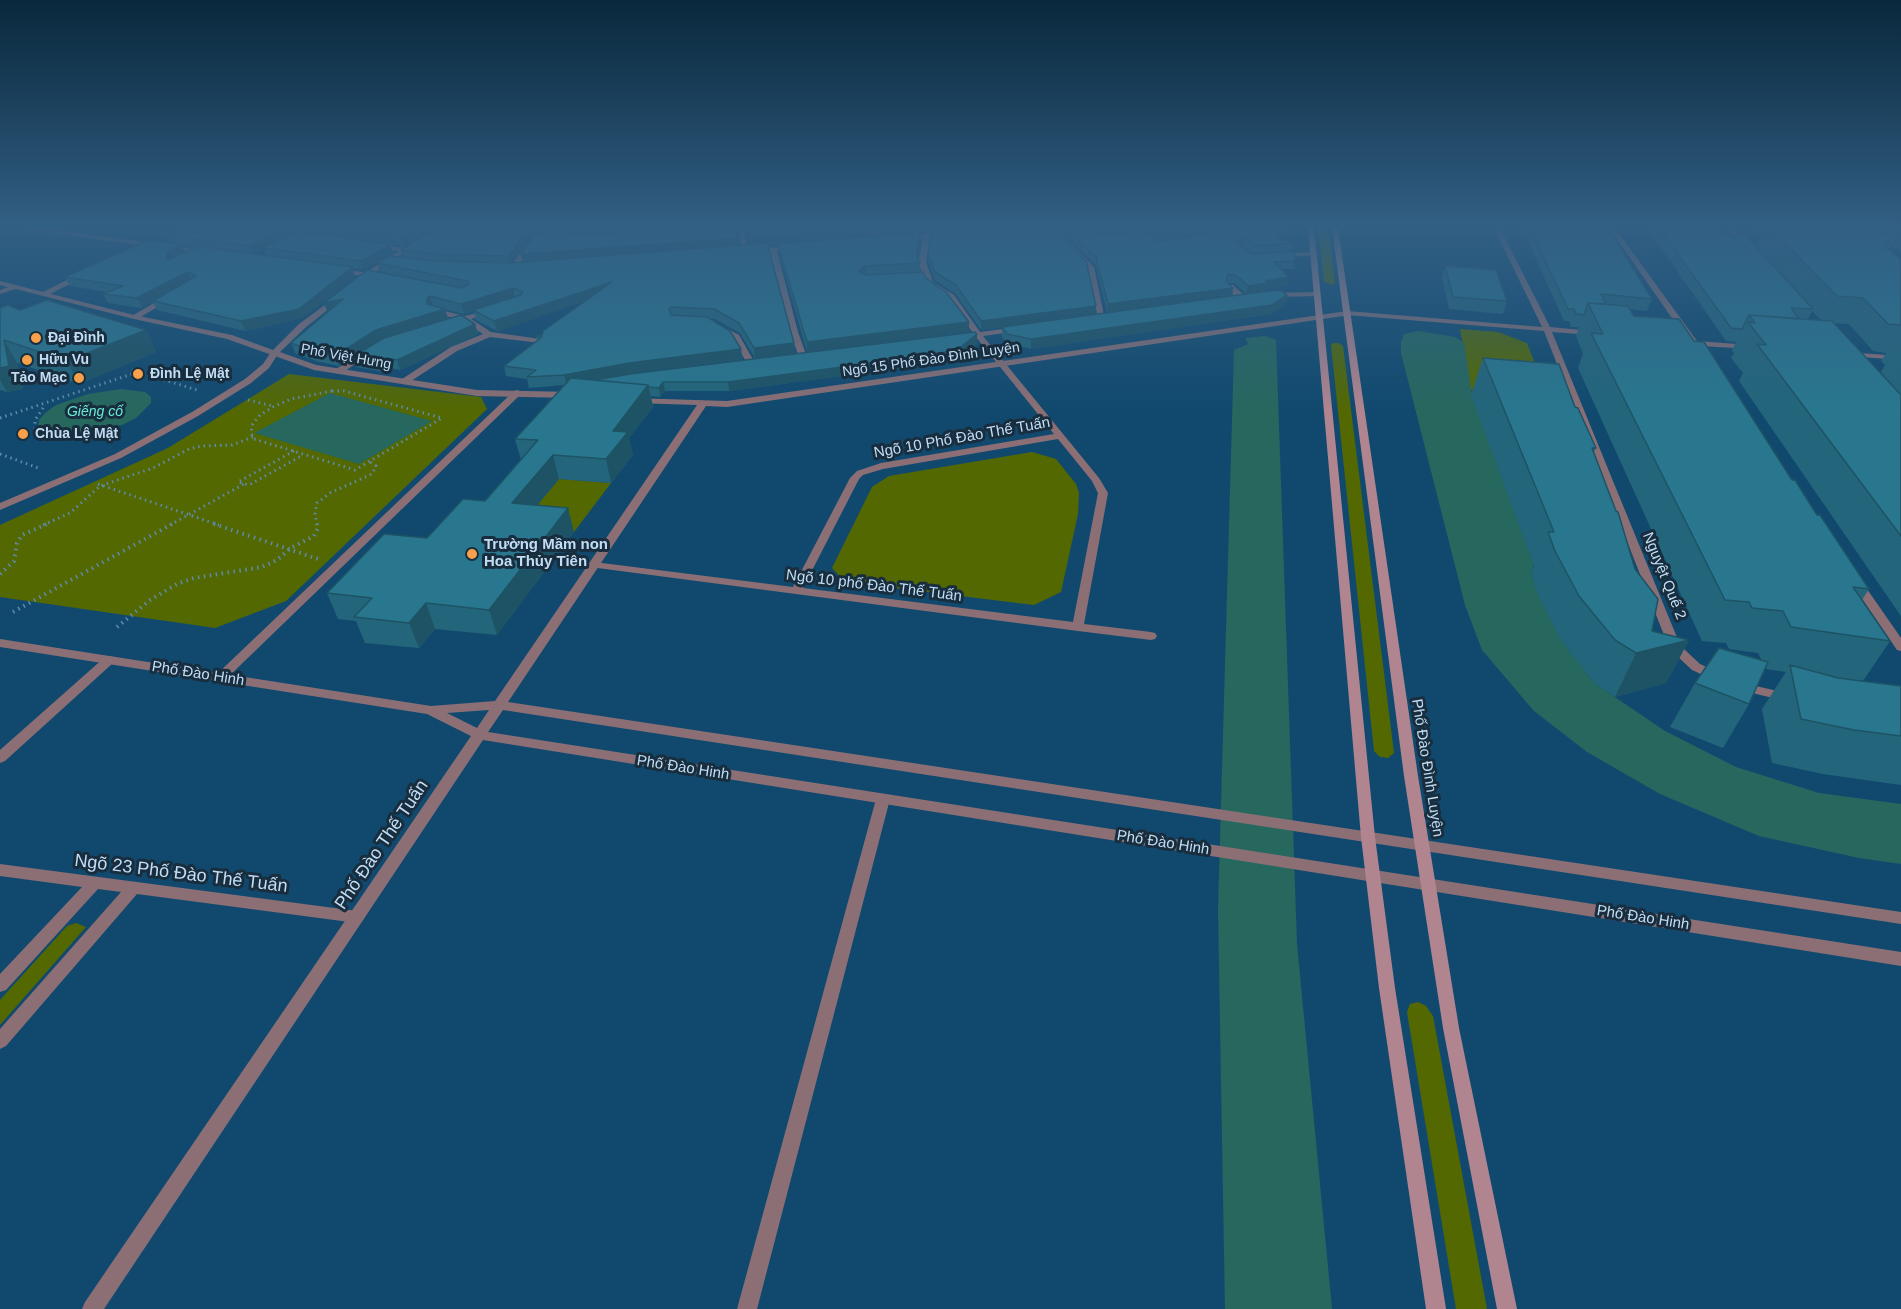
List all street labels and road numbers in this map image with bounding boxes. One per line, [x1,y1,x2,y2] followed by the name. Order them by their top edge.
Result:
[841,339,1021,381] street label: Ngõ 15 Phố Đào Đình Luyện
[299,341,393,373] street label: Phố Việt Hưng
[872,414,1052,462] street label: Ngõ 10 Phố Đào Thế Tuấn
[1638,530,1690,622] street label: Nguyệt Quế 2
[785,566,963,606] street label: Ngõ 10 phố Đào Thế Tuấn
[150,658,246,690] street label: Phố Đào Hinh
[1407,698,1447,838] street label: Phố Đào Đình Luyện
[635,752,731,784] street label: Phố Đào Hinh
[331,776,433,914] street label: Phố Đào Thế Tuấn
[1115,827,1211,859] street label: Phố Đào Hinh
[73,850,289,898] street label: Ngõ 23 Phố Đào Thế Tuấn
[1595,902,1691,934] street label: Phố Đào Hinh

